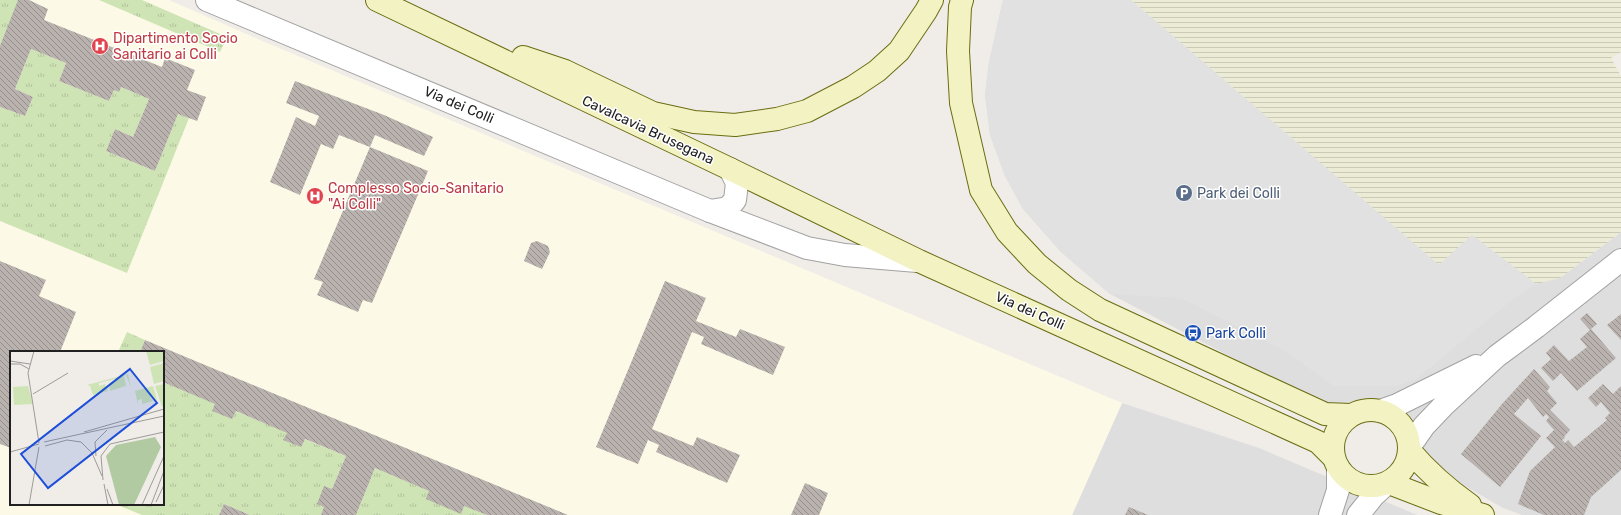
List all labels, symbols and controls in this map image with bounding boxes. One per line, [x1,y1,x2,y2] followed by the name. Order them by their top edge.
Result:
[113,30,238,63] place label: Dipartimento Socio Sanitario ai Colli
[90,36,110,56] hospital icon: Dipartimento Socio Sanitario ai Colli
[422,83,496,127] street label: Via dei Colli
[579,92,717,168] street label: Cavalcavia Brusegana
[328,180,504,213] place label: Complesso Socio-Sanitario "Ai Colli"
[1174,183,1194,203] parking icon: Park dei Colli
[1197,185,1280,202] place label: Park dei Colli
[305,186,325,206] hospital icon: Complesso Socio-Sanitario "Ai Colli"
[993,288,1067,334] street label: Via dei Colli
[1183,323,1203,343] bus stop icon: Park Colli
[1206,325,1266,342] place label: Park Colli
[10,351,164,505] inset map

